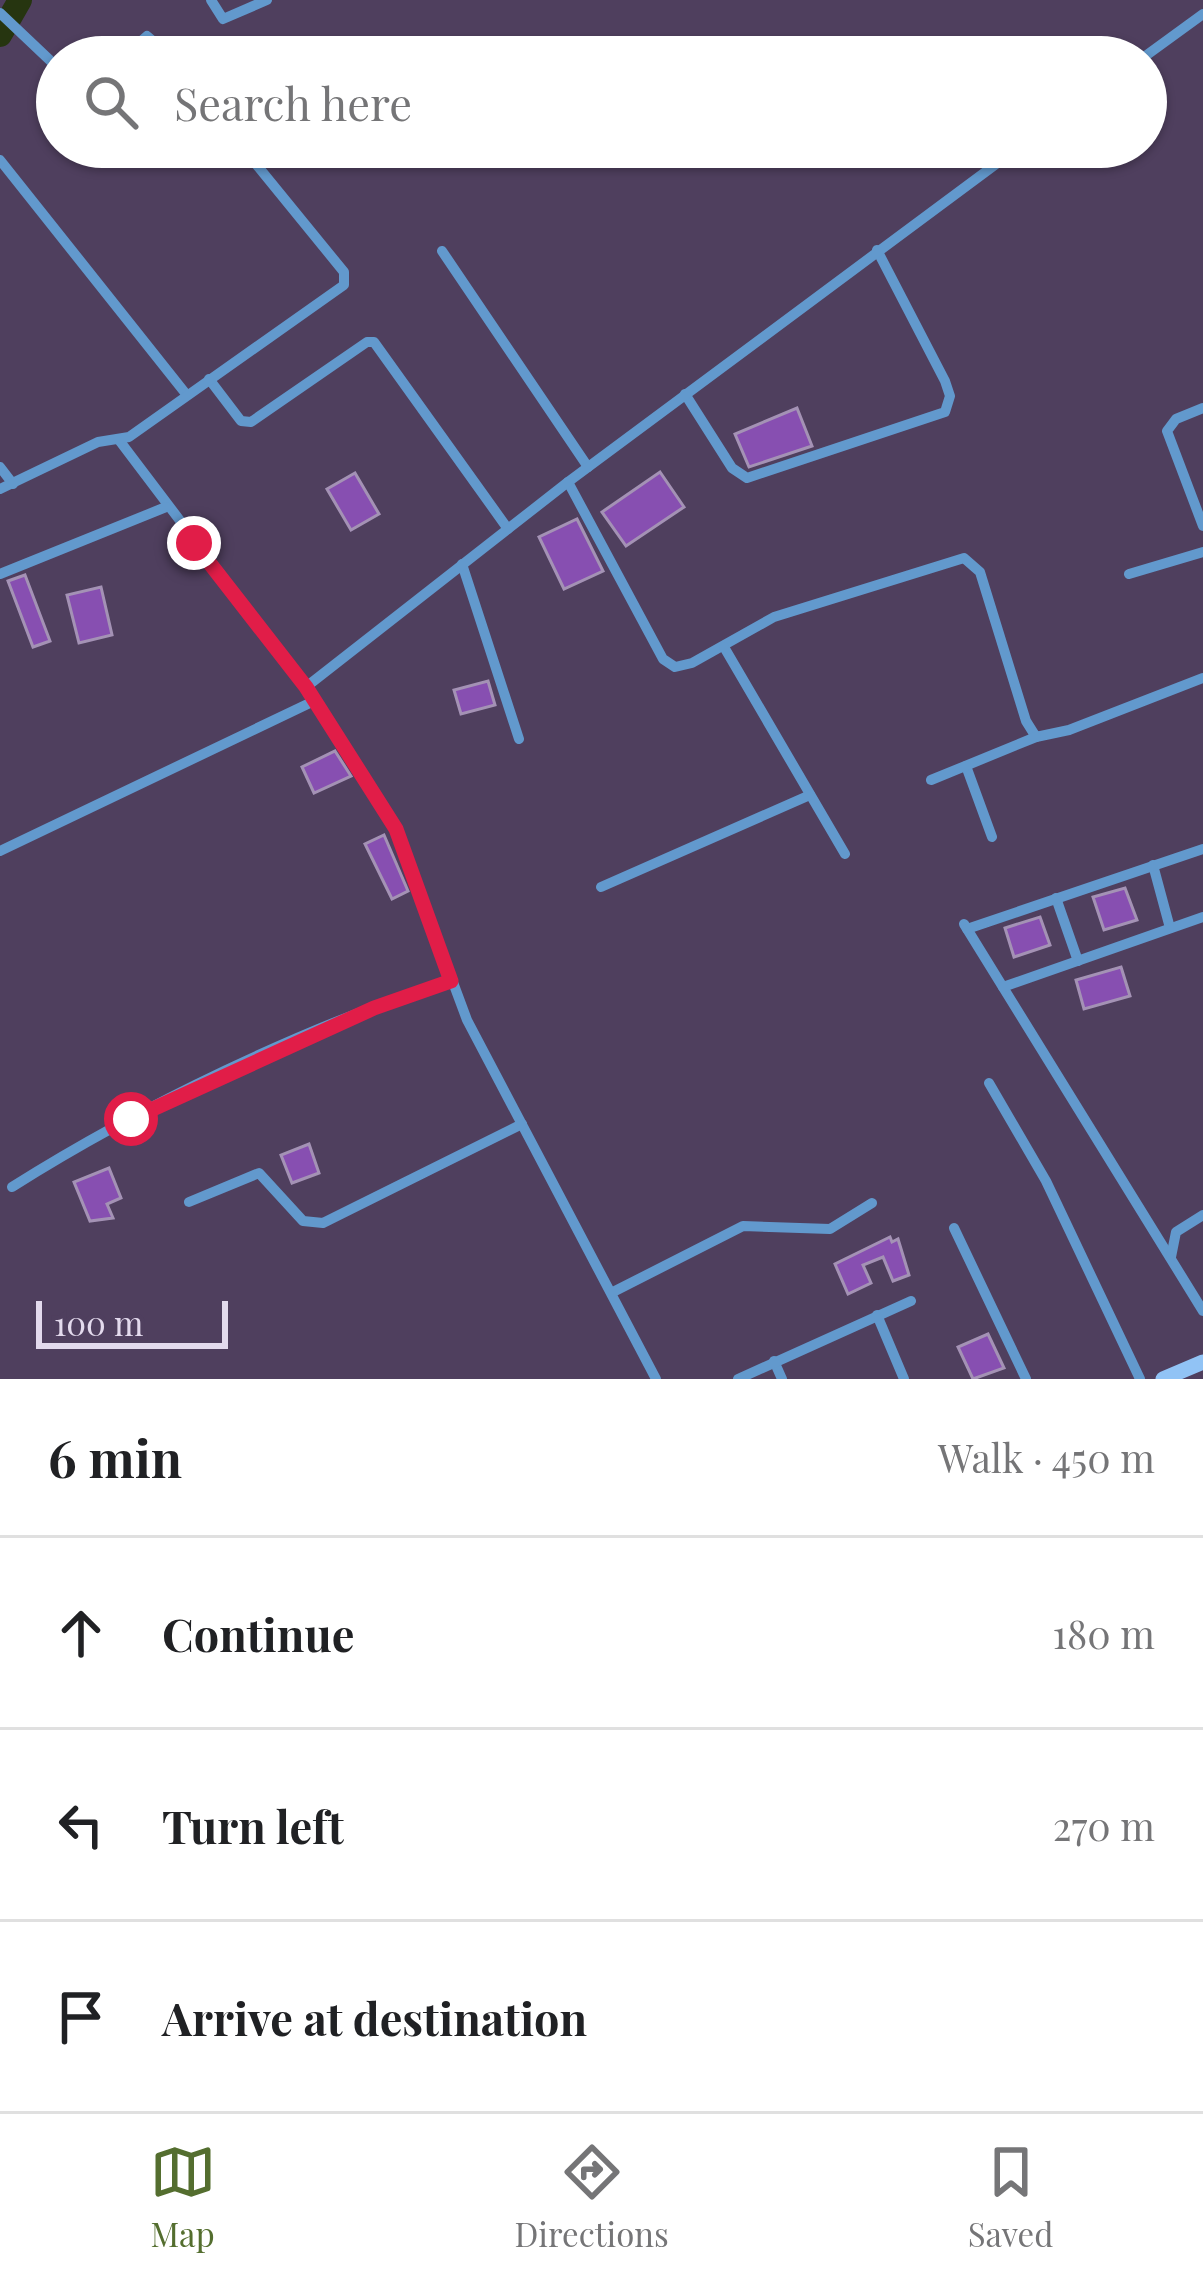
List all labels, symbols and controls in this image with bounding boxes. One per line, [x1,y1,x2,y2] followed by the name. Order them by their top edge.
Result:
[36,36,1167,168] search box
[78,69,144,135] icon: search
[174,72,412,132] text: Search here
[167,516,221,570] route end
[104,1092,158,1146] route start
[36,1295,228,1348] scale bar
[54,1300,143,1344] text: 100 m
[48,1423,182,1491] text: 6 min
[938,1431,1155,1483] text: Walk · 450 m
[48,1600,114,1666] icon: ahead
[162,1603,354,1663] text: Continue
[1053,1607,1155,1659] text: 180 m
[48,1792,114,1858] icon: left
[162,1795,344,1855] text: Turn left
[1053,1799,1155,1851] text: 270 m
[48,1984,114,2050] icon: arrive
[162,1987,587,2047] text: Arrive at destination
[150,2139,216,2255] tab: Map
[515,2139,669,2255] tab: Directions
[968,2139,1054,2255] tab: Saved

